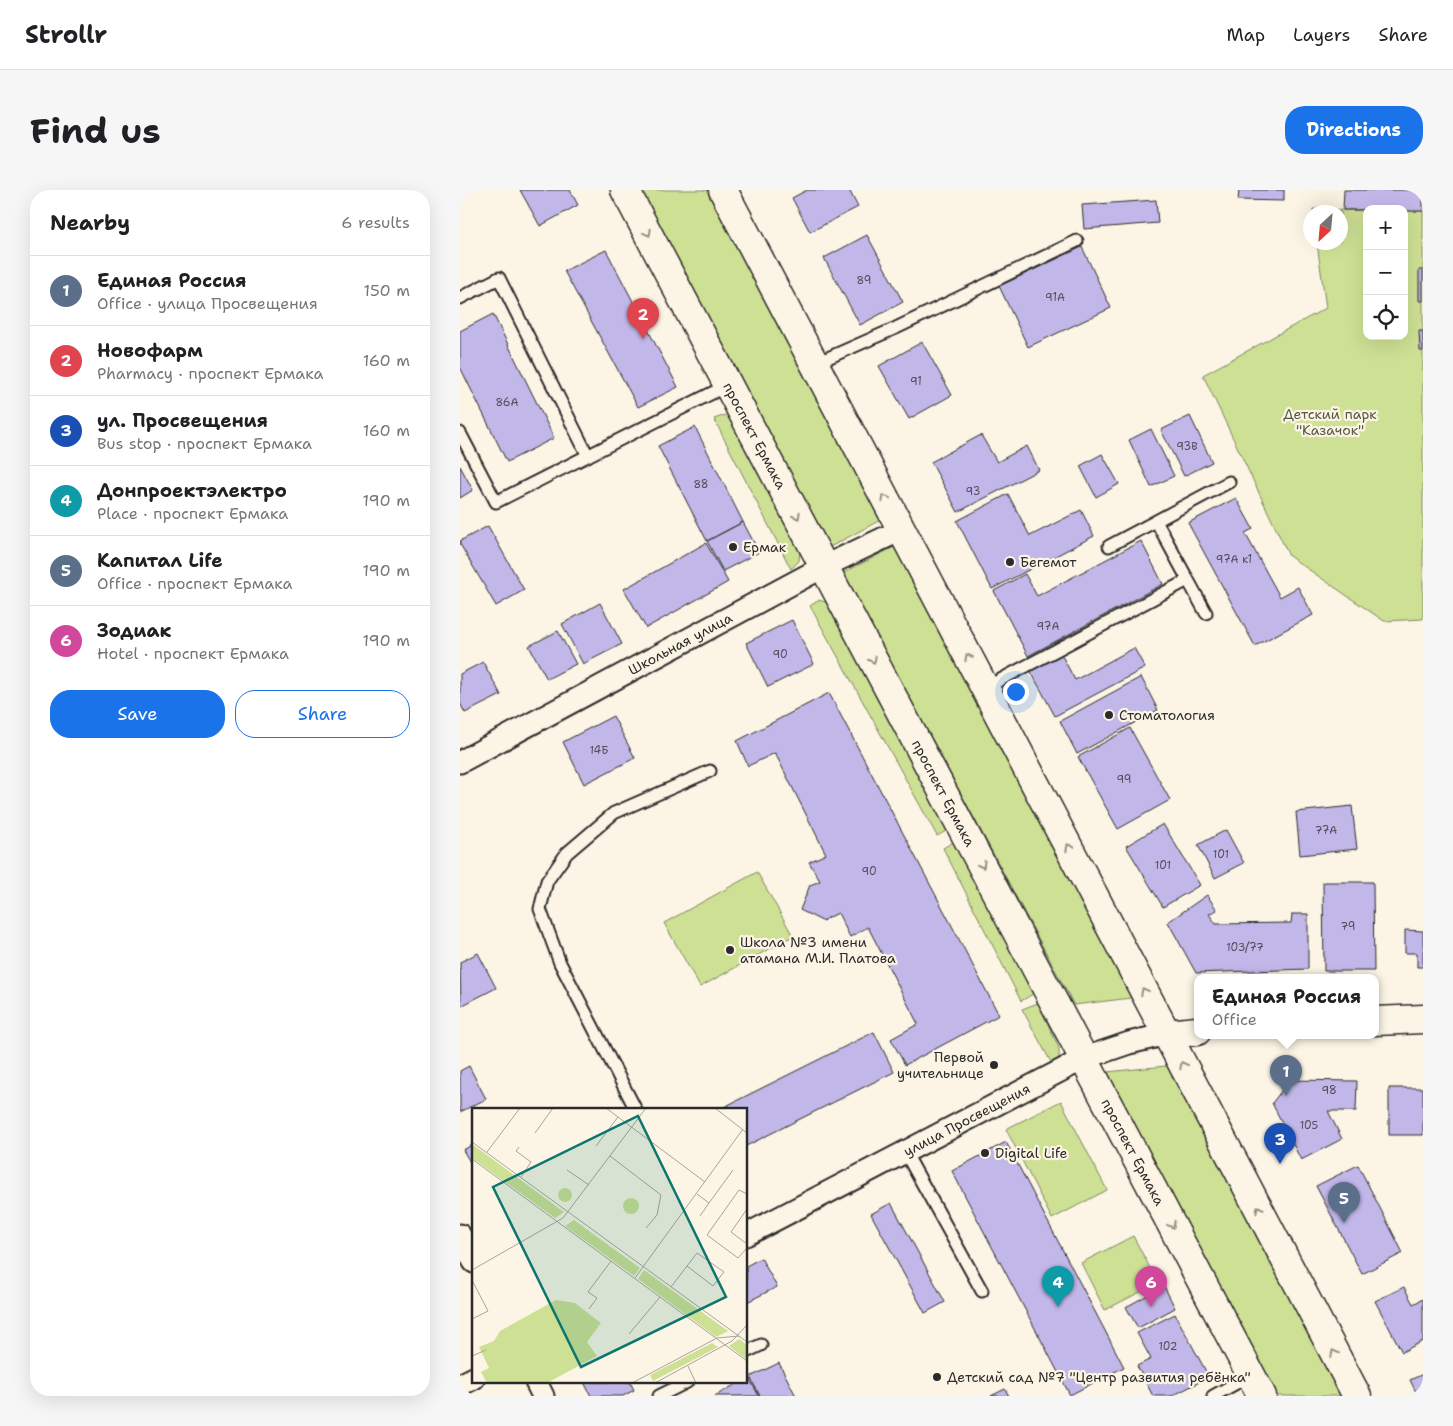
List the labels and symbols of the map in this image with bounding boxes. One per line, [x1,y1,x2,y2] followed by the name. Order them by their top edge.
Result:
[1303,205,1348,250] north arrow
[642,228,652,237] one-way arrow
[857,273,871,288] house number: 89
[1045,290,1065,305] house number: 91А
[627,298,659,339] pin: 2
[910,374,922,389] house number: 91
[719,379,791,493] street label: проспект Ермака
[495,395,519,410] house number: 86А
[1283,405,1377,439] park label: Детский парк "Казачок"
[1176,439,1198,454] house number: 93В
[693,477,709,492] house number: 88
[966,484,980,499] house number: 93
[881,494,891,503] one-way arrow
[791,511,801,520] one-way arrow
[743,538,787,556] place label: Ермак
[727,541,739,553] marker: Ермак
[1216,552,1252,567] house number: 97А к1
[1020,553,1077,571] place label: Бегемот
[1004,556,1016,568] marker: Бегемот
[625,608,736,679] street label: Школьная улица
[1037,619,1059,634] house number: 97А
[772,647,788,662] house number: 90
[965,653,975,662] one-way arrow
[867,655,877,664] one-way arrow
[1003,679,1029,705] your location
[1119,706,1215,724] place label: Стоматология
[1103,709,1115,721] marker: Стоматология
[908,737,979,850] street label: проспект Ермака
[589,743,609,758] house number: 14Б
[1117,772,1131,787] house number: 99
[1315,823,1337,838] house number: 77А
[1065,844,1075,853] one-way arrow
[1213,847,1229,862] house number: 101
[1155,858,1171,873] house number: 101
[976,860,986,869] one-way arrow
[861,864,877,879] house number: 90
[1341,919,1356,934] house number: 79
[740,933,896,967] place label: Школа №3 имени атамана М.И. Платова
[1226,940,1264,955] house number: 103/77
[724,944,736,956] marker: Школа №3 имени атамана М.И. Платова
[1140,988,1150,997] one-way arrow
[897,1048,984,1082] place label: Первой учительнице
[1270,1055,1302,1096] pin: 1
[988,1059,1000,1071] marker: Первой учительнице
[1179,1061,1189,1070] one-way arrow
[900,1079,1033,1160] street label: улица Просвещения
[1321,1083,1337,1098] house number: 98
[1098,1096,1169,1209] street label: проспект Ермака
[472,1108,748,1384] inset map
[1300,1118,1319,1133] house number: 105
[1264,1123,1296,1164] pin: 3
[995,1144,1067,1162] place label: Digital Life
[979,1147,991,1159] marker: Digital Life
[1328,1182,1360,1223] pin: 5
[1255,1205,1265,1214] one-way arrow
[1166,1220,1176,1229] one-way arrow
[1042,1266,1074,1307] pin: 4
[1135,1266,1167,1307] pin: 6
[1158,1339,1178,1354] house number: 102
[1331,1349,1341,1358] one-way arrow
[947,1368,1251,1386] place label: Детский сад №7 "Центр развития ребёнка"
[931,1371,943,1383] marker: Детский сад №7 "Центр развития ребёнка"

